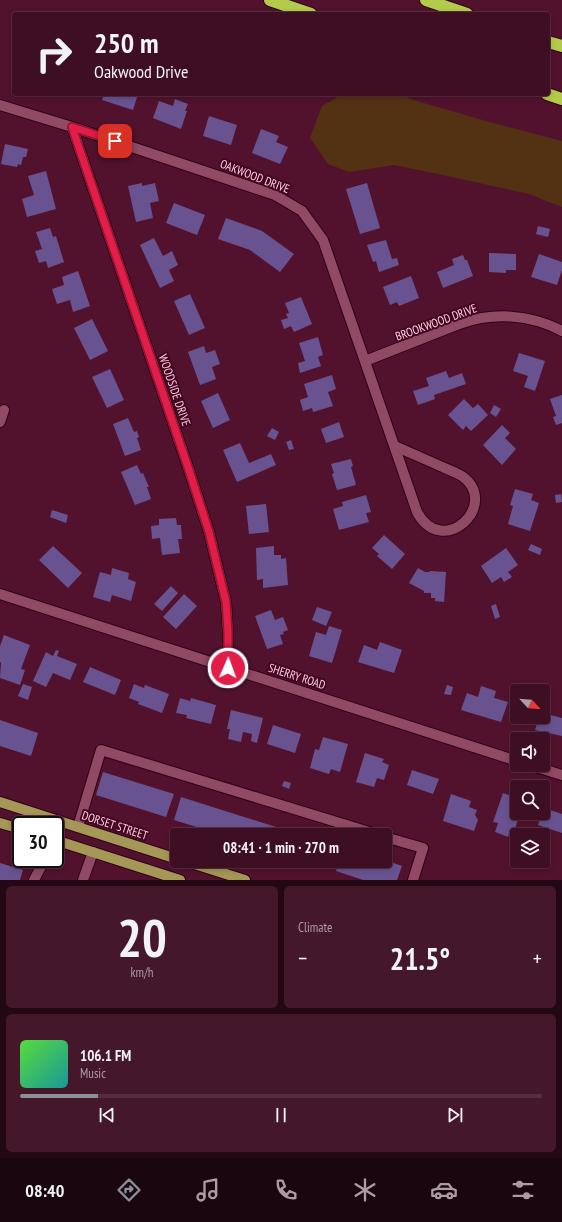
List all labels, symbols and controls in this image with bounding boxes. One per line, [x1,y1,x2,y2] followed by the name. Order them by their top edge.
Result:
[94,24,158,61] text: 250 m
[28,28,80,80] icon: right
[94,60,188,83] text: Oakwood Drive
[98,124,132,158] pin
[104,130,126,152] icon: arrive
[218,156,292,196] street label: OAKWOOD DRIVE
[393,300,479,344] street label: BROOKWOOD DRIVE
[156,352,194,428] street label: WOODSIDE DRIVE
[207,647,249,689] position arrow
[267,660,327,692] street label: SHERRY ROAD
[510,684,550,724] north arrow
[510,684,550,868] map controls
[510,732,550,772] button: sound
[510,780,550,820] button: search
[80,807,150,843] street label: DORSET STREET
[12,816,64,868] speed limit sign: 30
[510,828,550,868] button: layers
[223,838,339,857] text: 08:41 · 1 min · 270 m
[117,904,167,971] text: 20
[298,919,332,936] text: Climate
[390,939,450,978] text: 21.5°
[298,944,307,972] text: −
[533,944,542,972] text: +
[130,964,154,981] text: km/h
[80,1046,131,1065] text: 106.1 FM
[80,1065,106,1082] text: Music
[96,1104,118,1126] icon: previous
[270,1104,292,1126] icon: pause
[444,1104,466,1126] icon: next
[115,1176,143,1204] icon: directions
[194,1176,222,1204] icon: music
[272,1176,300,1204] icon: phone
[351,1176,379,1204] icon: climate
[430,1176,458,1204] icon: car
[509,1176,537,1204] icon: filters
[25,1179,64,1202] text: 08:40

